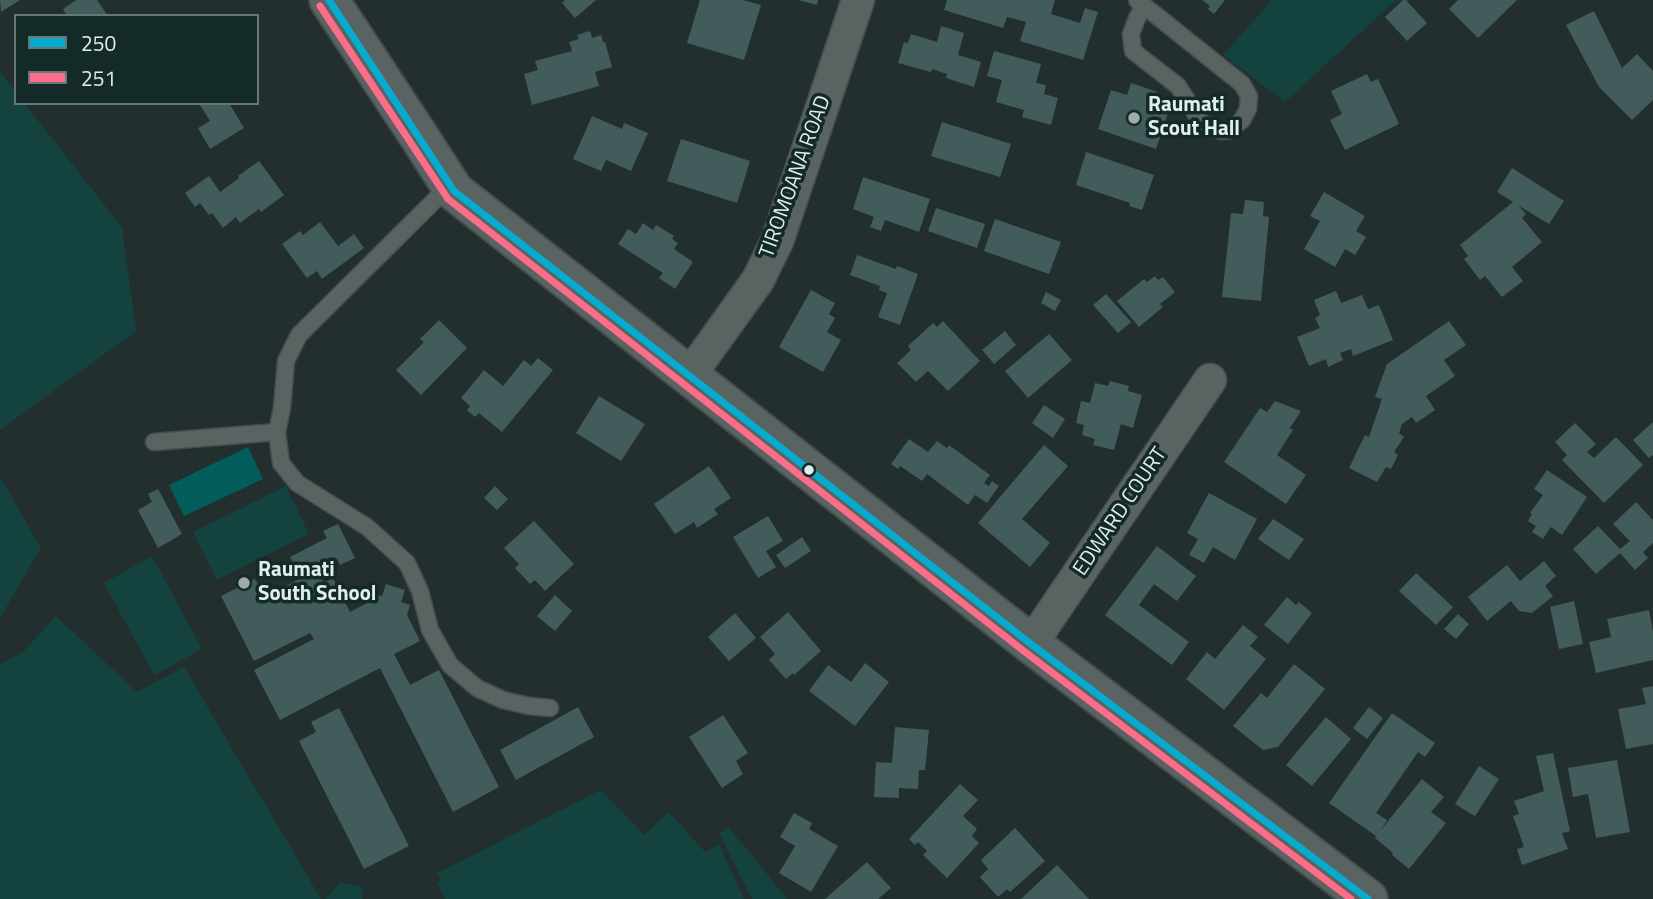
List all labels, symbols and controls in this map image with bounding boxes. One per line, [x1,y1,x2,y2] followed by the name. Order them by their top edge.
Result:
[14,14,259,105] legend
[81,27,116,59] text: 250
[81,62,116,94] text: 251
[755,92,837,262] street label: TIROMOANA ROAD
[1148,93,1240,143] place label: Raumati Scout Hall
[1126,110,1142,126] marker: Raumati Scout Hall
[1069,443,1173,581] street label: EDWARD COURT
[802,463,816,477] unlabelled marker
[258,558,377,608] place label: Raumati South School
[236,575,252,591] marker: Raumati South School

